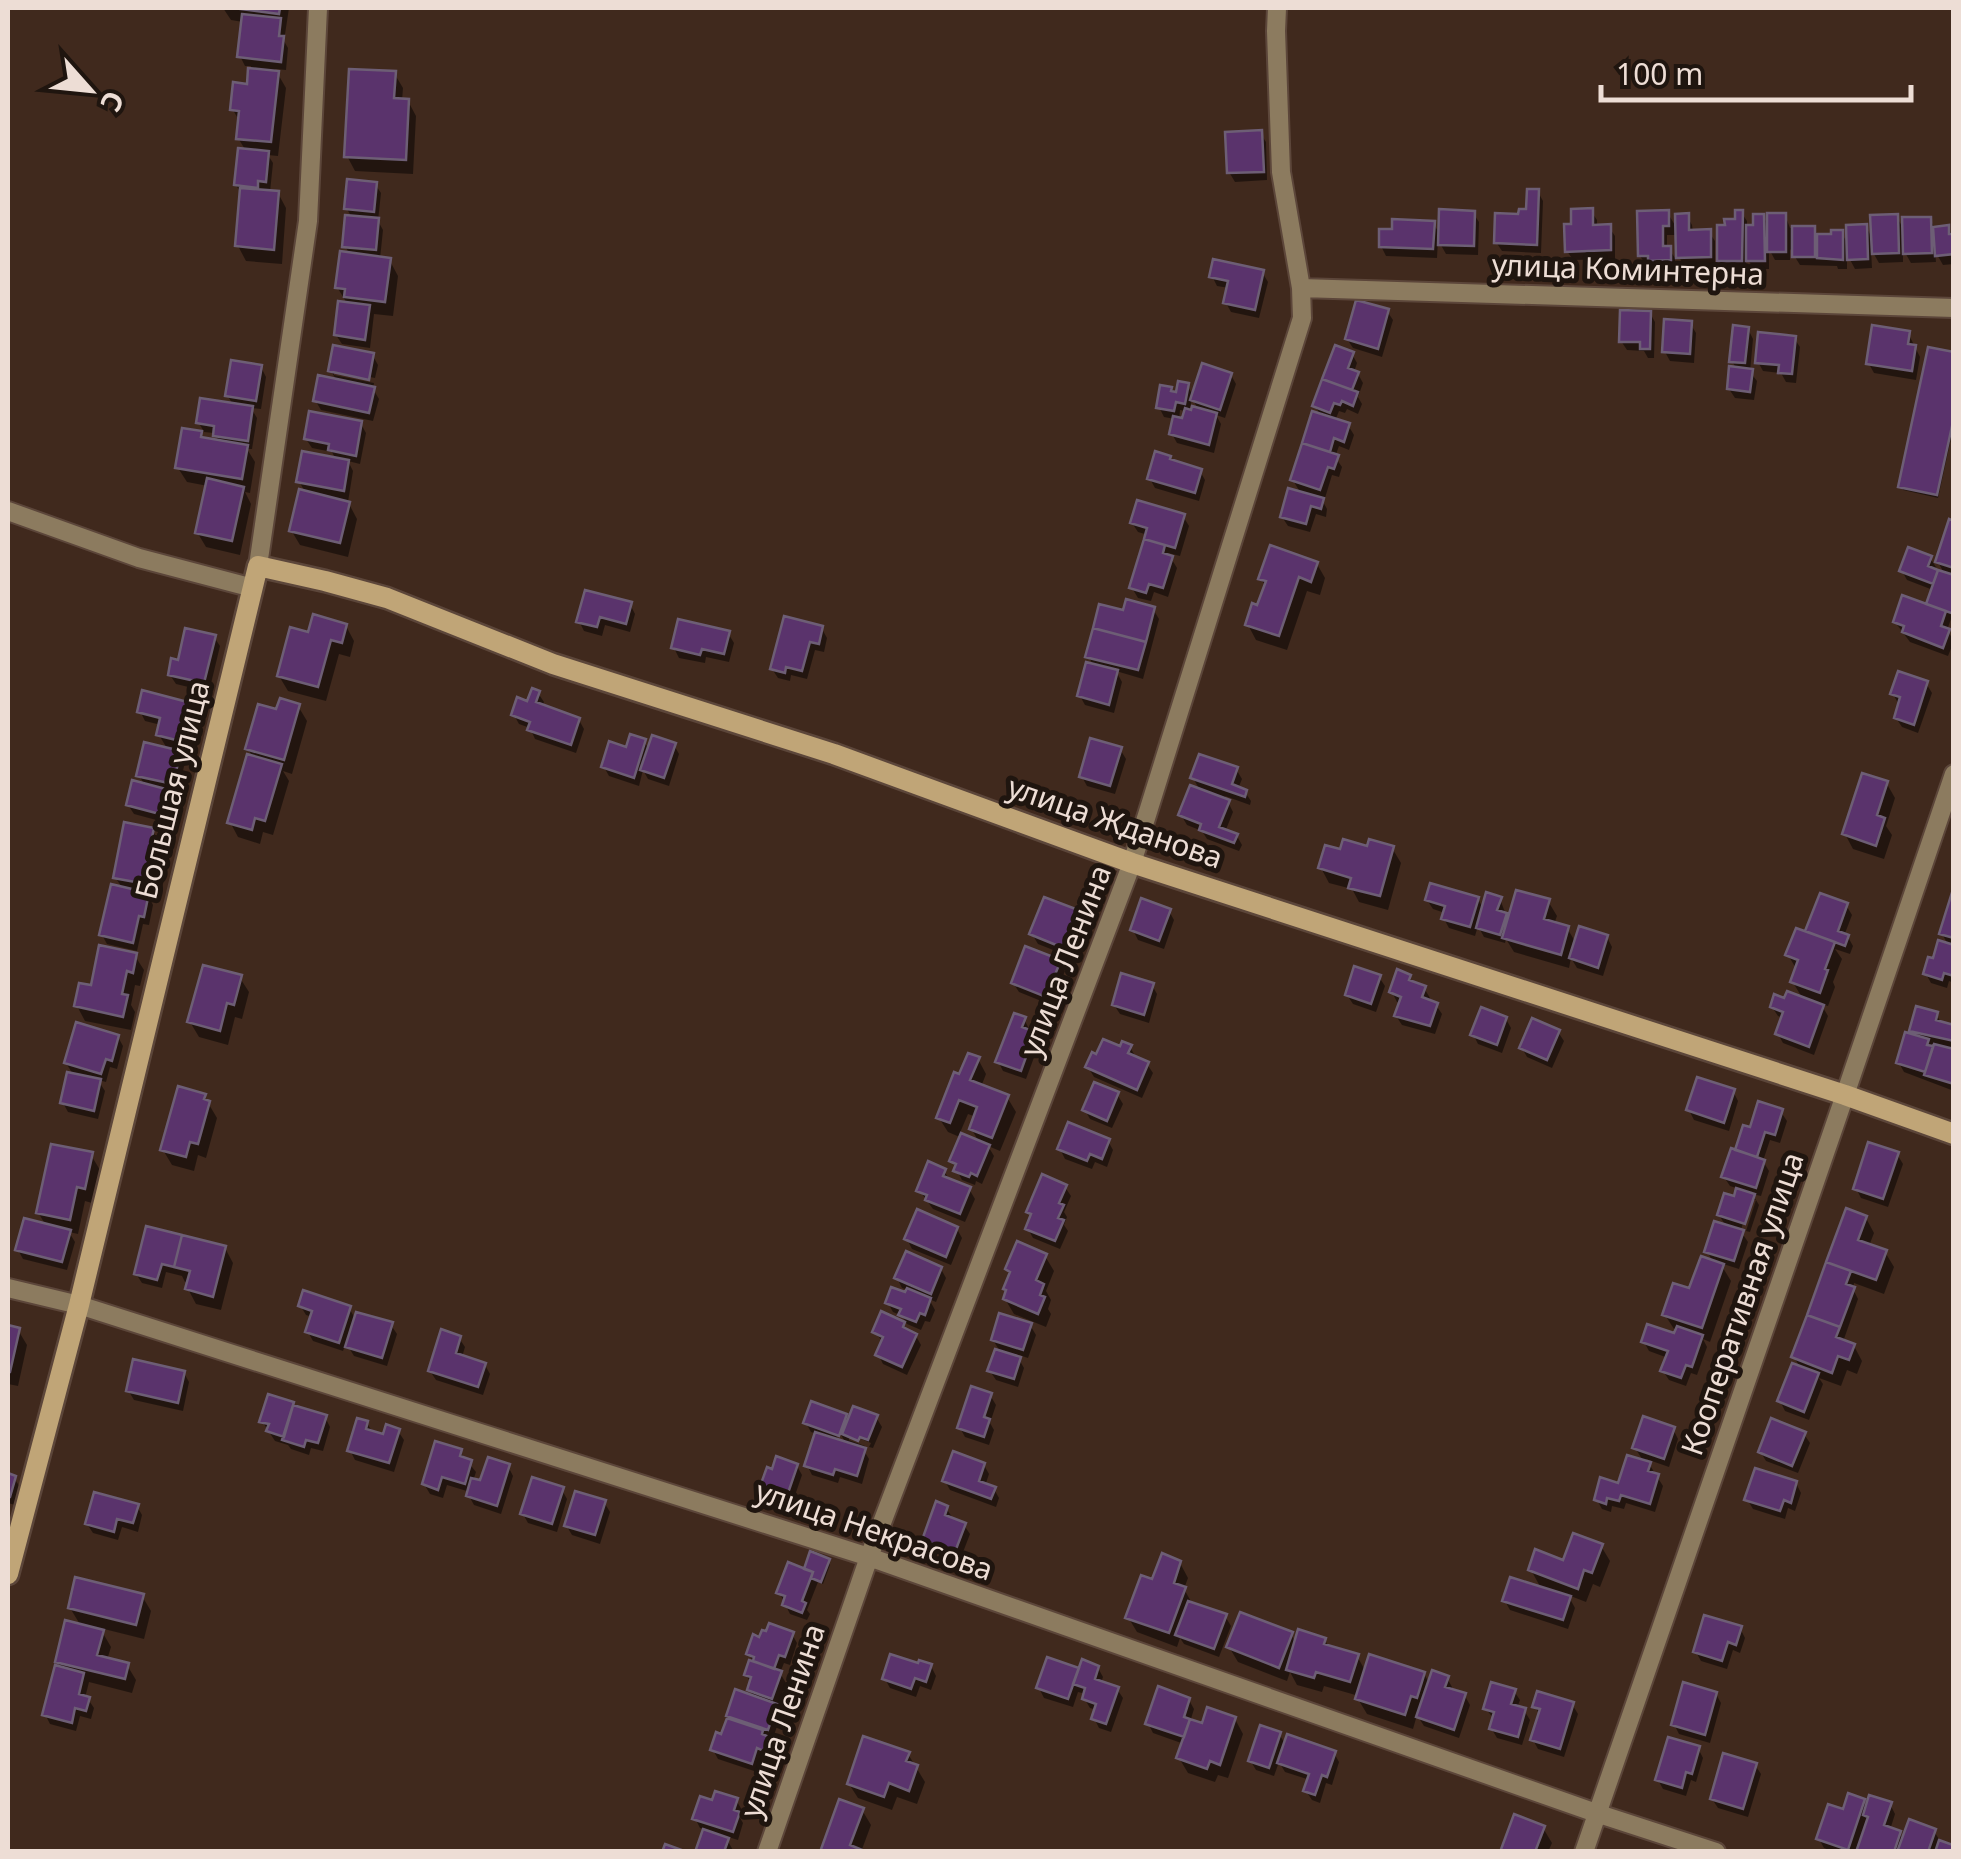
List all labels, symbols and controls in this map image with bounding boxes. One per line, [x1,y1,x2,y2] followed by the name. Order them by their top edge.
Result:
[40,40,140,140] north arrow
[1601,40,1911,102] scale bar
[1616,53,1703,94] text: 100 m
[92,85,134,118] text: С
[1491,243,1765,294] street label: улица Коминтерна
[125,676,219,903] street label: Большая улица
[1003,766,1228,878] street label: улица Жданова
[1009,859,1120,1062] street label: улица Ленина
[1670,1147,1813,1460] street label: Кооперативная улица
[750,1470,999,1589] street label: улица Некрасова
[729,1618,834,1823] street label: улица Ленина

